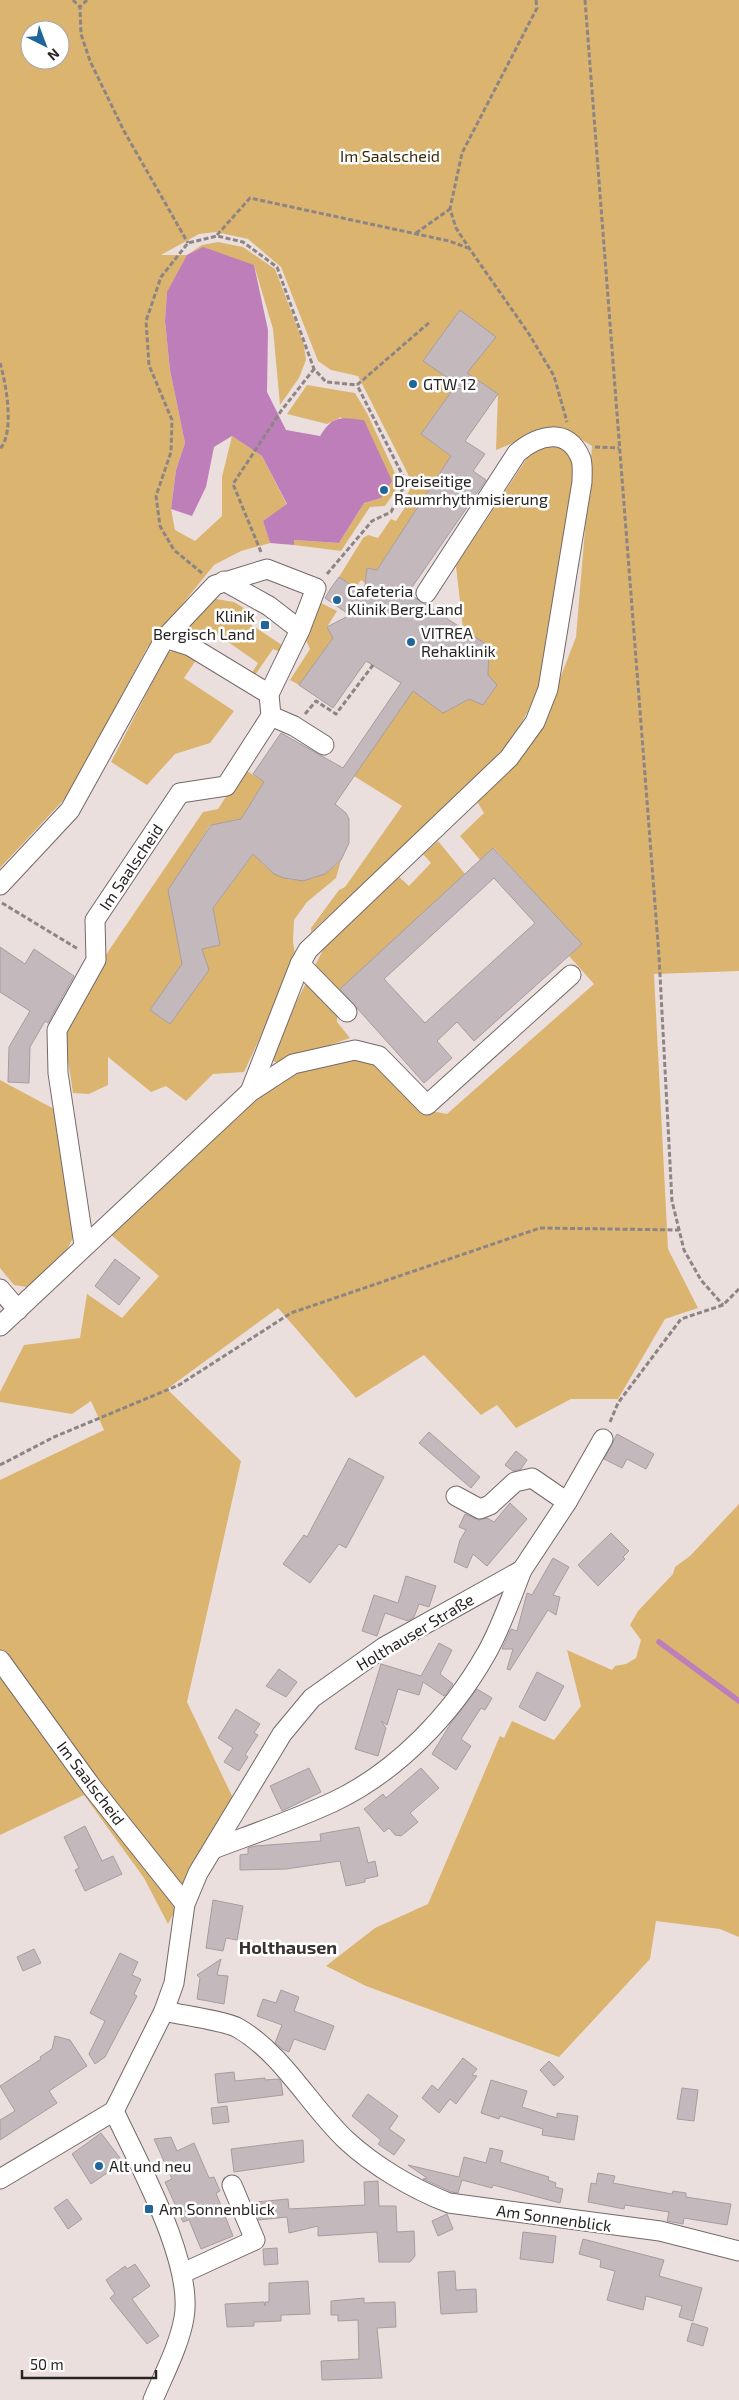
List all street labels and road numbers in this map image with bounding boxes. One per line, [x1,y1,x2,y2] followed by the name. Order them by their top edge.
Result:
[95,820,166,914] street label: Im Saalscheid
[353,1589,477,1674] street label: Holthauser Straße
[54,1737,129,1828] street label: Im Saalscheid
[495,2200,613,2235] street label: Am Sonnenblick

